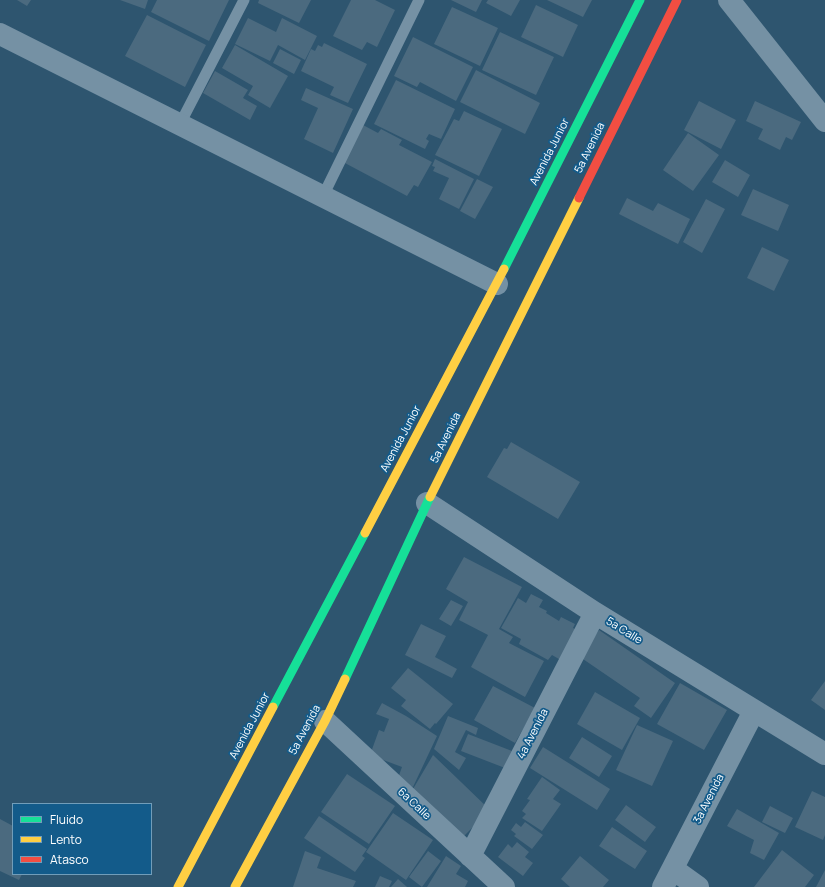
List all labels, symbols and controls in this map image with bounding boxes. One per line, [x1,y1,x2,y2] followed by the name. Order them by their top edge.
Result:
[527,116,573,188] street label: Avenida Junior
[572,121,608,175] street label: 5a Avenida
[378,404,424,474] street label: Avenida Junior
[428,411,464,465] street label: 5a Avenida
[603,615,645,647] street label: 5a Calle
[227,691,273,761] street label: Avenida Junior
[286,703,324,757] street label: 5a Avenida
[515,707,551,761] street label: 4a Avenida
[691,772,727,826] street label: 3a Avenida
[395,785,433,823] street label: 6a Calle
[12,803,152,875] legend
[50,811,83,828] text: Fluido
[50,831,82,848] text: Lento
[50,851,89,868] text: Atasco

